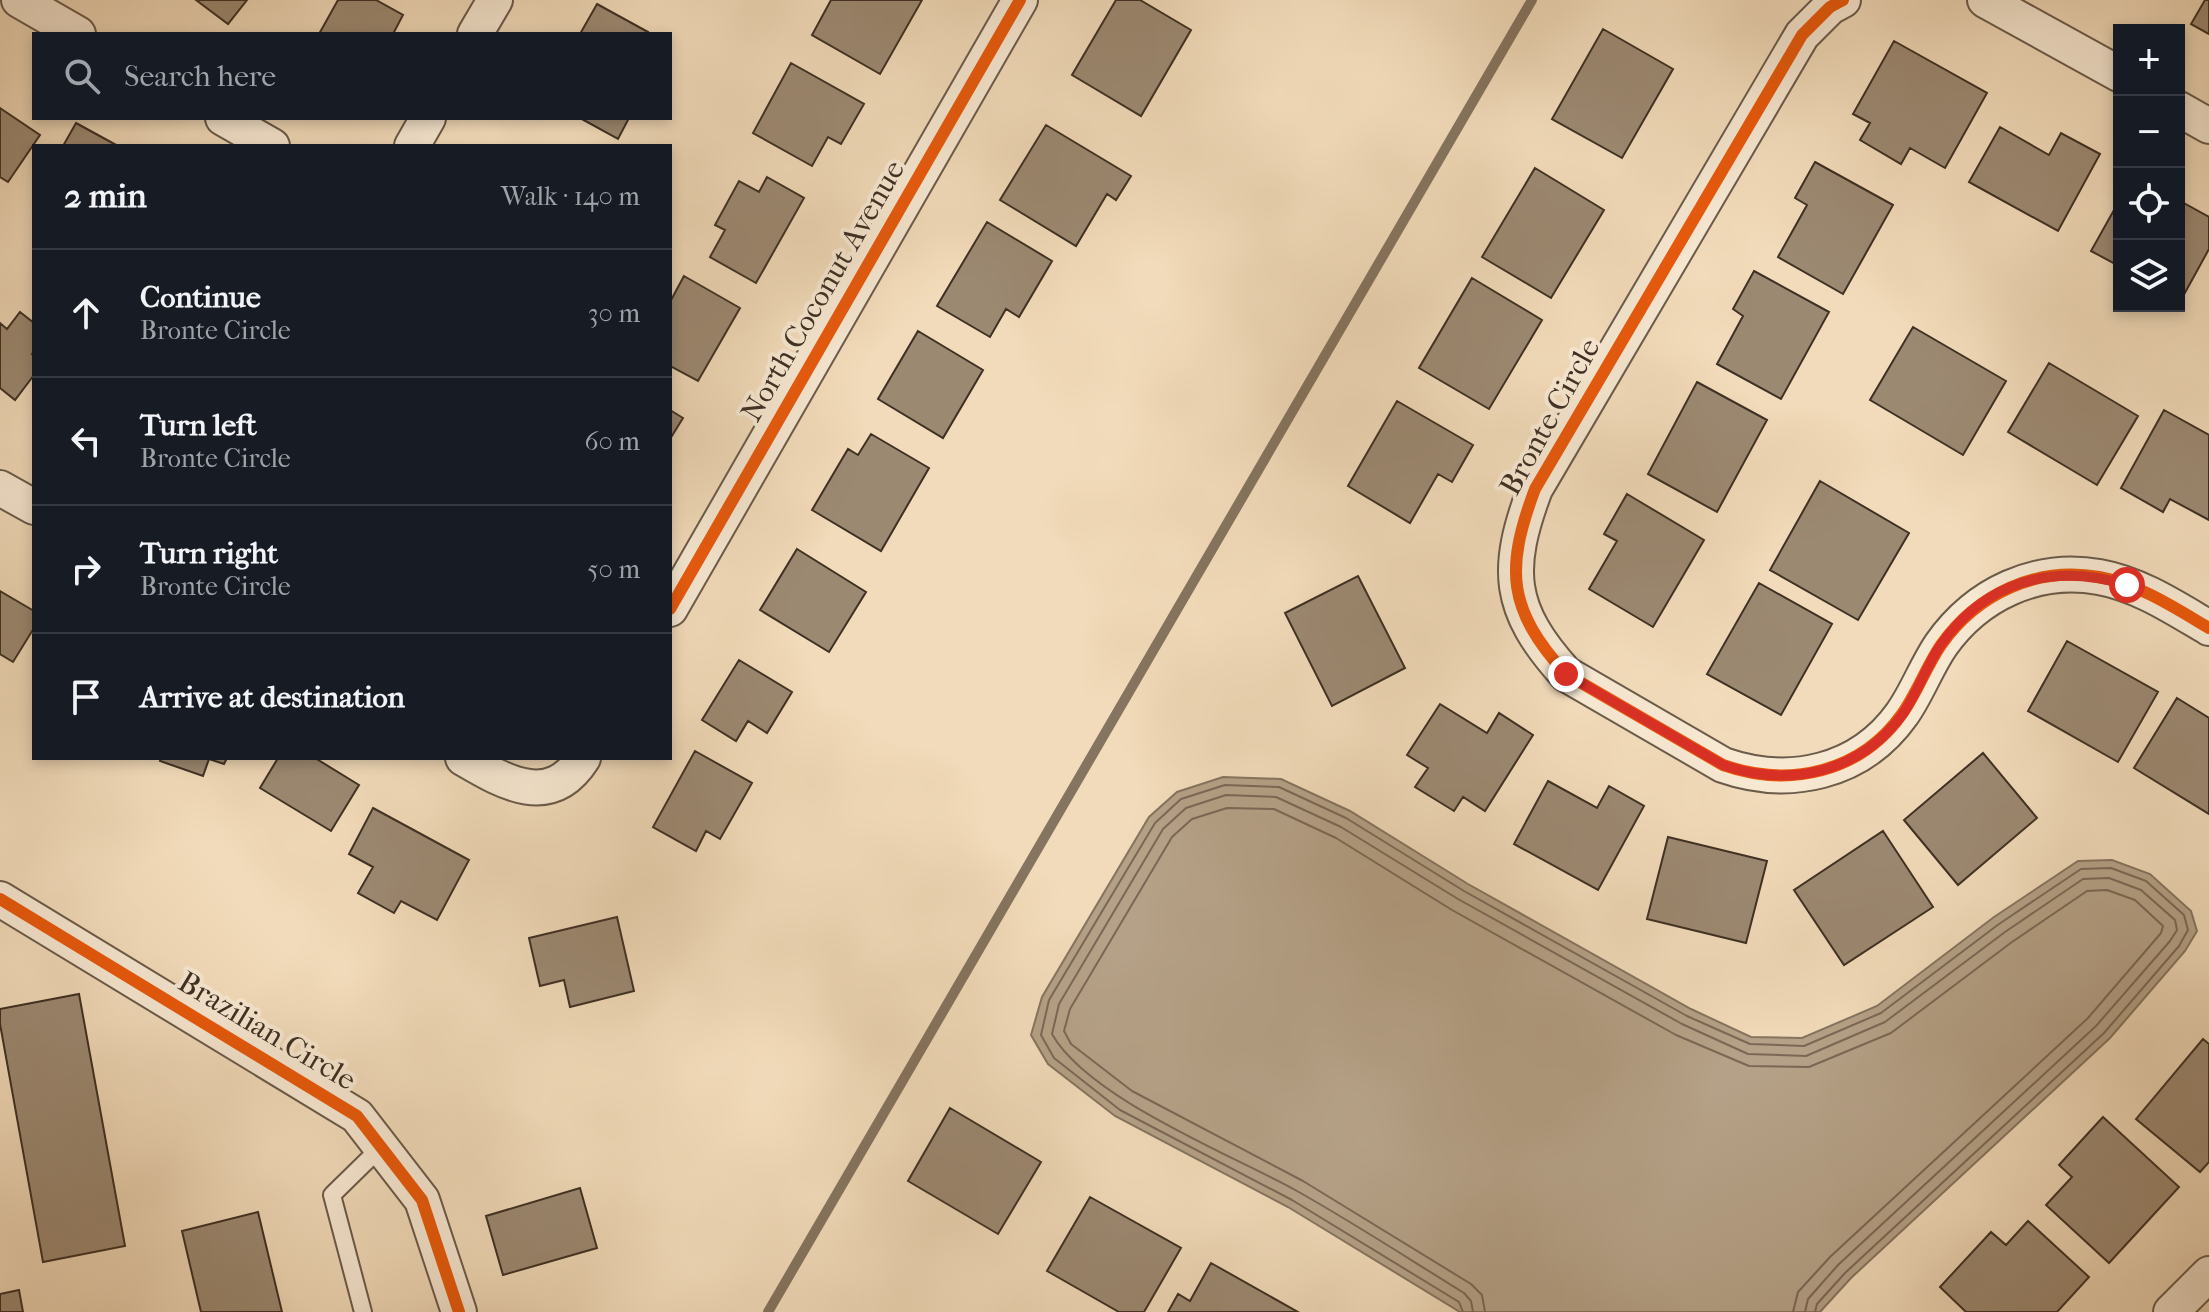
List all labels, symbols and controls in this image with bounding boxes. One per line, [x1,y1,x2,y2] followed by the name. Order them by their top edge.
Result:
[2113,24,2185,312] map controls
[2113,24,2185,96] button: +
[32,32,672,120] search box
[60,54,104,98] icon: search
[124,59,276,94] text: Search here
[2113,96,2185,168] button: −
[734,154,912,428] street label: North Coconut Avenue
[2113,168,2185,240] button: locate
[64,176,147,216] text: 2 min
[501,181,640,212] text: Walk · 140 m
[2113,240,2185,312] button: layers
[140,280,261,315] text: Continue
[64,291,108,335] icon: ahead
[588,298,640,329] text: 30 m
[140,315,291,346] text: Bronte Circle
[1493,332,1608,501] street label: Bronte Circle
[140,408,257,443] text: Turn left
[64,419,108,463] icon: left
[584,426,640,457] text: 60 m
[140,443,291,474] text: Bronte Circle
[140,536,278,571] text: Turn right
[64,547,108,591] icon: right
[587,554,640,585] text: 50 m
[2109,567,2145,603] route start
[140,571,291,602] text: Bronte Circle
[1548,656,1584,692] route end
[64,675,108,719] icon: arrive
[140,680,405,715] text: Arrive at destination
[172,964,362,1098] street label: Brazilian Circle

